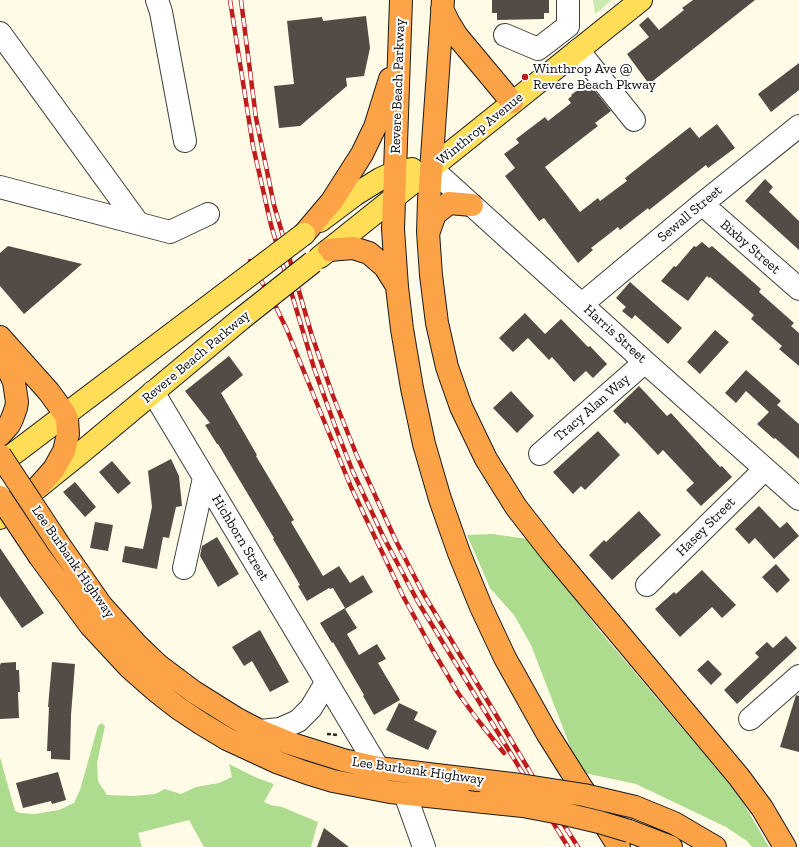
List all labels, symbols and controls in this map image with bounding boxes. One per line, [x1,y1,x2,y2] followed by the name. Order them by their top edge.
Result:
[387,18,409,154] street label: Revere Beach Parkway
[533,61,656,94] place label: Winthrop Ave @ Revere Beach Pkway
[520,72,530,82] marker: Winthrop Ave @ Revere Beach Pkway
[433,89,527,169] street label: Winthrop Avenue
[654,182,726,246] street label: Sewall Street
[717,216,783,278] street label: Bixby Street
[580,301,650,367] street label: Harris Street
[139,307,253,407] street label: Revere Beach Parkway
[551,371,633,445] street label: Tracy Alan Way
[208,492,272,584] street label: Hichborn Street
[673,494,739,560] street label: Hasey Street
[28,503,118,621] street label: Lee Burbank Highway
[351,753,485,789] street label: Lee Burbank Highway

